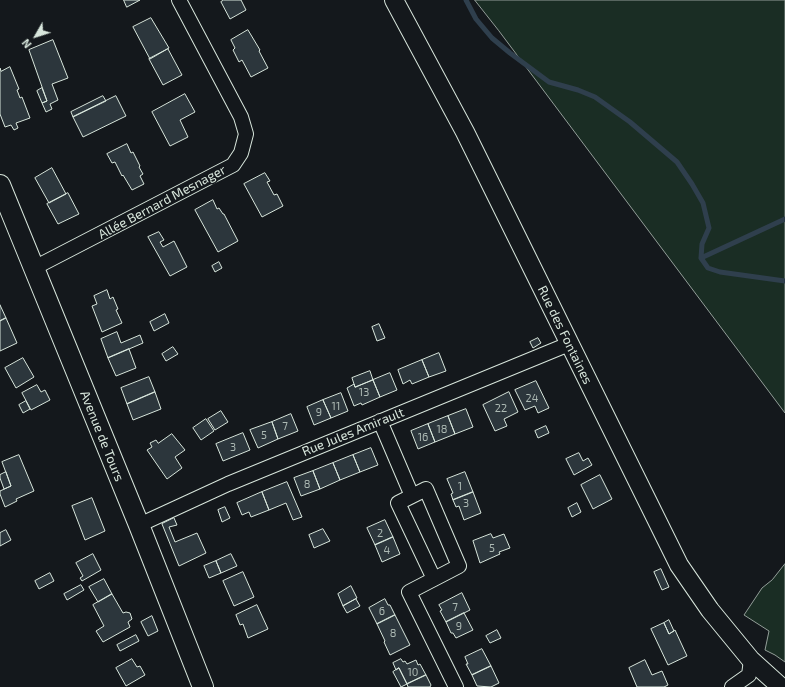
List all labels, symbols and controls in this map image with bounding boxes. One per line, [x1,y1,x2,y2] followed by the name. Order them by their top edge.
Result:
[16,16,56,56] north arrow
[19,37,34,51] text: N
[96,162,228,242] street label: Allée Bernard Mesnager
[534,283,596,387] street label: Rue des Fontaines
[359,385,369,399] house number: 13
[77,388,127,484] street label: Avenue de Tours
[526,391,538,405] house number: 24
[332,399,340,413] house number: 11
[495,401,507,415] house number: 22
[300,404,406,460] street label: Rue Jules Amirault
[316,405,322,419] house number: 9
[282,419,288,433] house number: 7
[436,422,448,436] house number: 18
[261,428,267,442] house number: 5
[418,430,428,444] house number: 16
[230,440,236,454] house number: 3
[304,477,310,491] house number: 8
[458,479,462,493] house number: 1
[463,496,469,510] house number: 3
[377,526,383,540] house number: 2
[489,541,495,555] house number: 5
[384,543,390,557] house number: 4
[452,600,458,614] house number: 7
[379,604,385,618] house number: 6
[456,619,462,633] house number: 9
[390,626,396,640] house number: 8
[407,665,419,679] house number: 10

